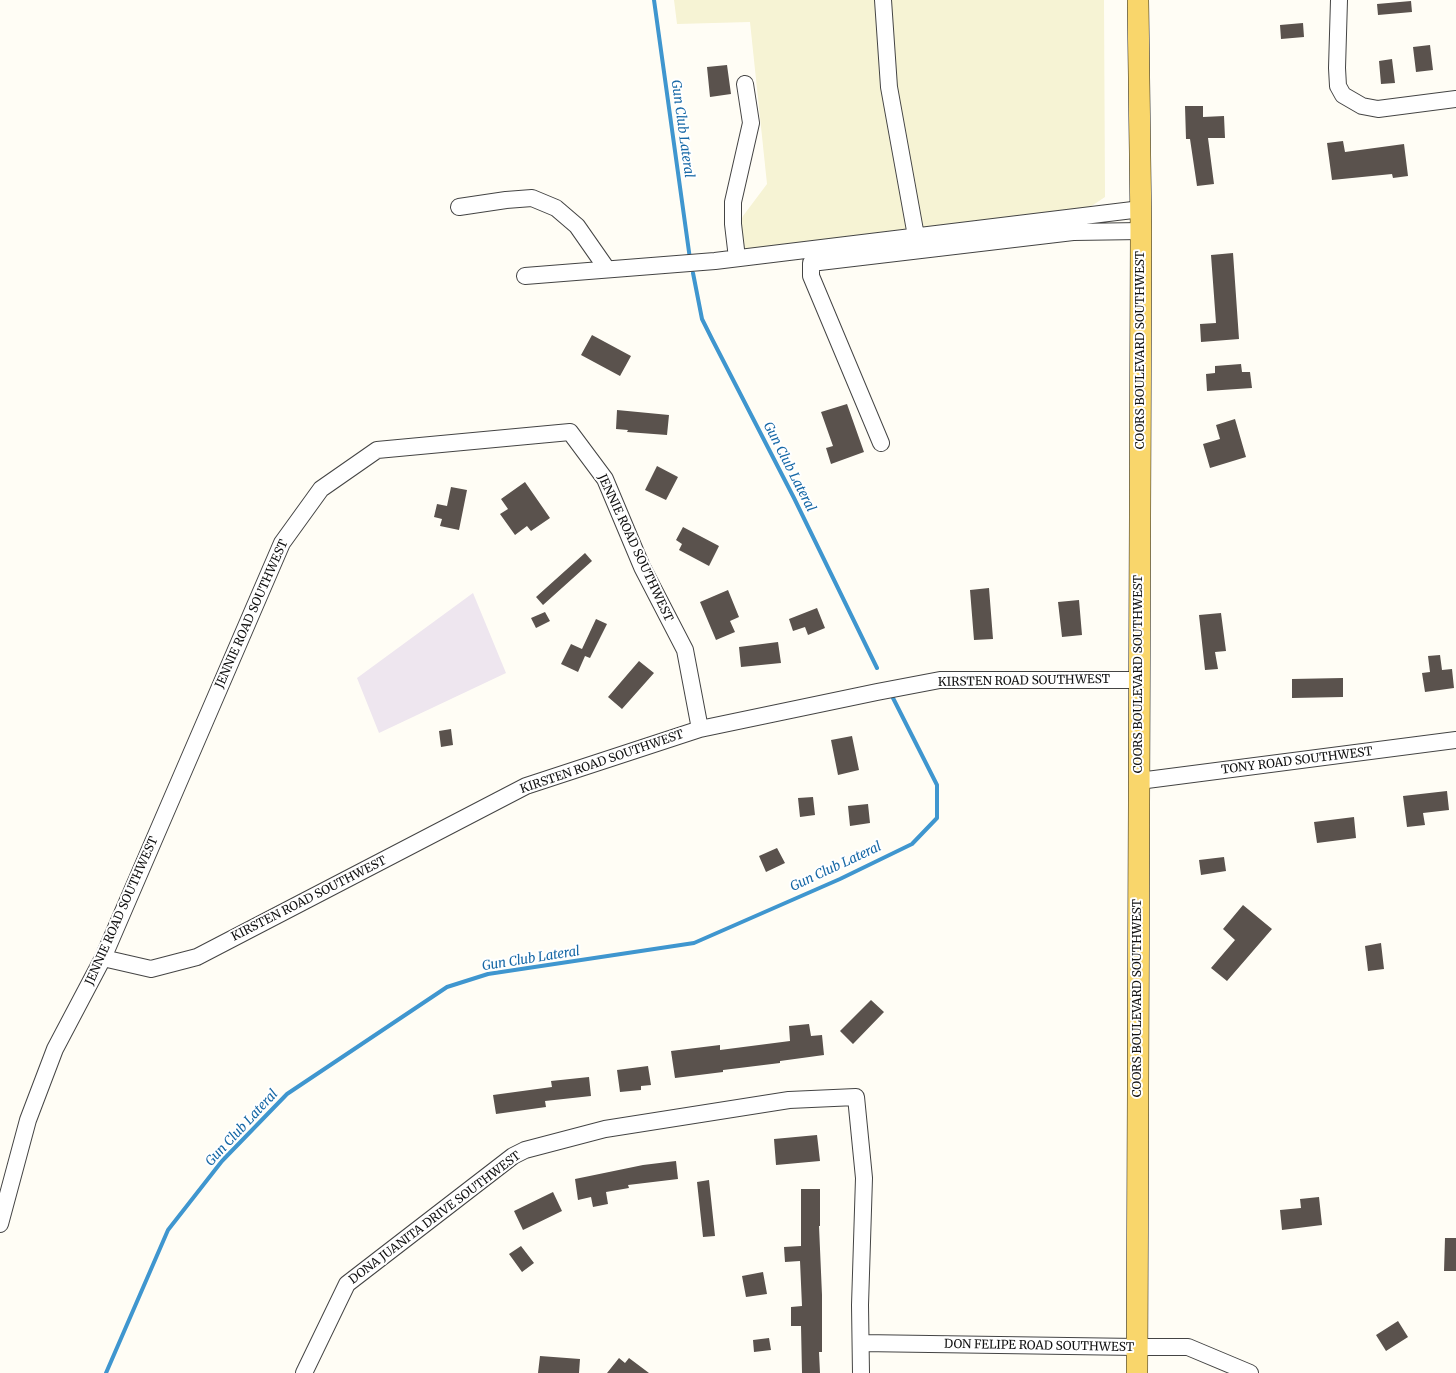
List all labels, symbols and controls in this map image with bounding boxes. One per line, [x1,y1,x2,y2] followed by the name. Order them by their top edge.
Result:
[667,79,697,179] water label: Gun Club Lateral
[1134,251,1148,449] street label: COORS BOULEVARD SOUTHWEST
[760,419,818,515] water label: Gun Club Lateral
[594,472,676,624] street label: JENNIE ROAD SOUTHWEST
[213,538,291,690] street label: JENNIE ROAD SOUTHWEST
[1132,575,1146,773] street label: COORS BOULEVARD SOUTHWEST
[938,672,1110,690] street label: KIRSTEN ROAD SOUTHWEST
[518,727,686,797] street label: KIRSTEN ROAD SOUTHWEST
[1220,745,1374,777] street label: TONY ROAD SOUTHWEST
[83,835,161,987] street label: JENNIE ROAD SOUTHWEST
[788,839,884,895] water label: Gun Club Lateral
[229,854,389,944] street label: KIRSTEN ROAD SOUTHWEST
[1131,899,1145,1097] street label: COORS BOULEVARD SOUTHWEST
[481,944,581,974] water label: Gun Club Lateral
[203,1087,281,1169] water label: Gun Club Lateral
[346,1149,524,1287] street label: DONA JUANITA DRIVE SOUTHWEST
[944,1337,1134,1355] street label: DON FELIPE ROAD SOUTHWEST

